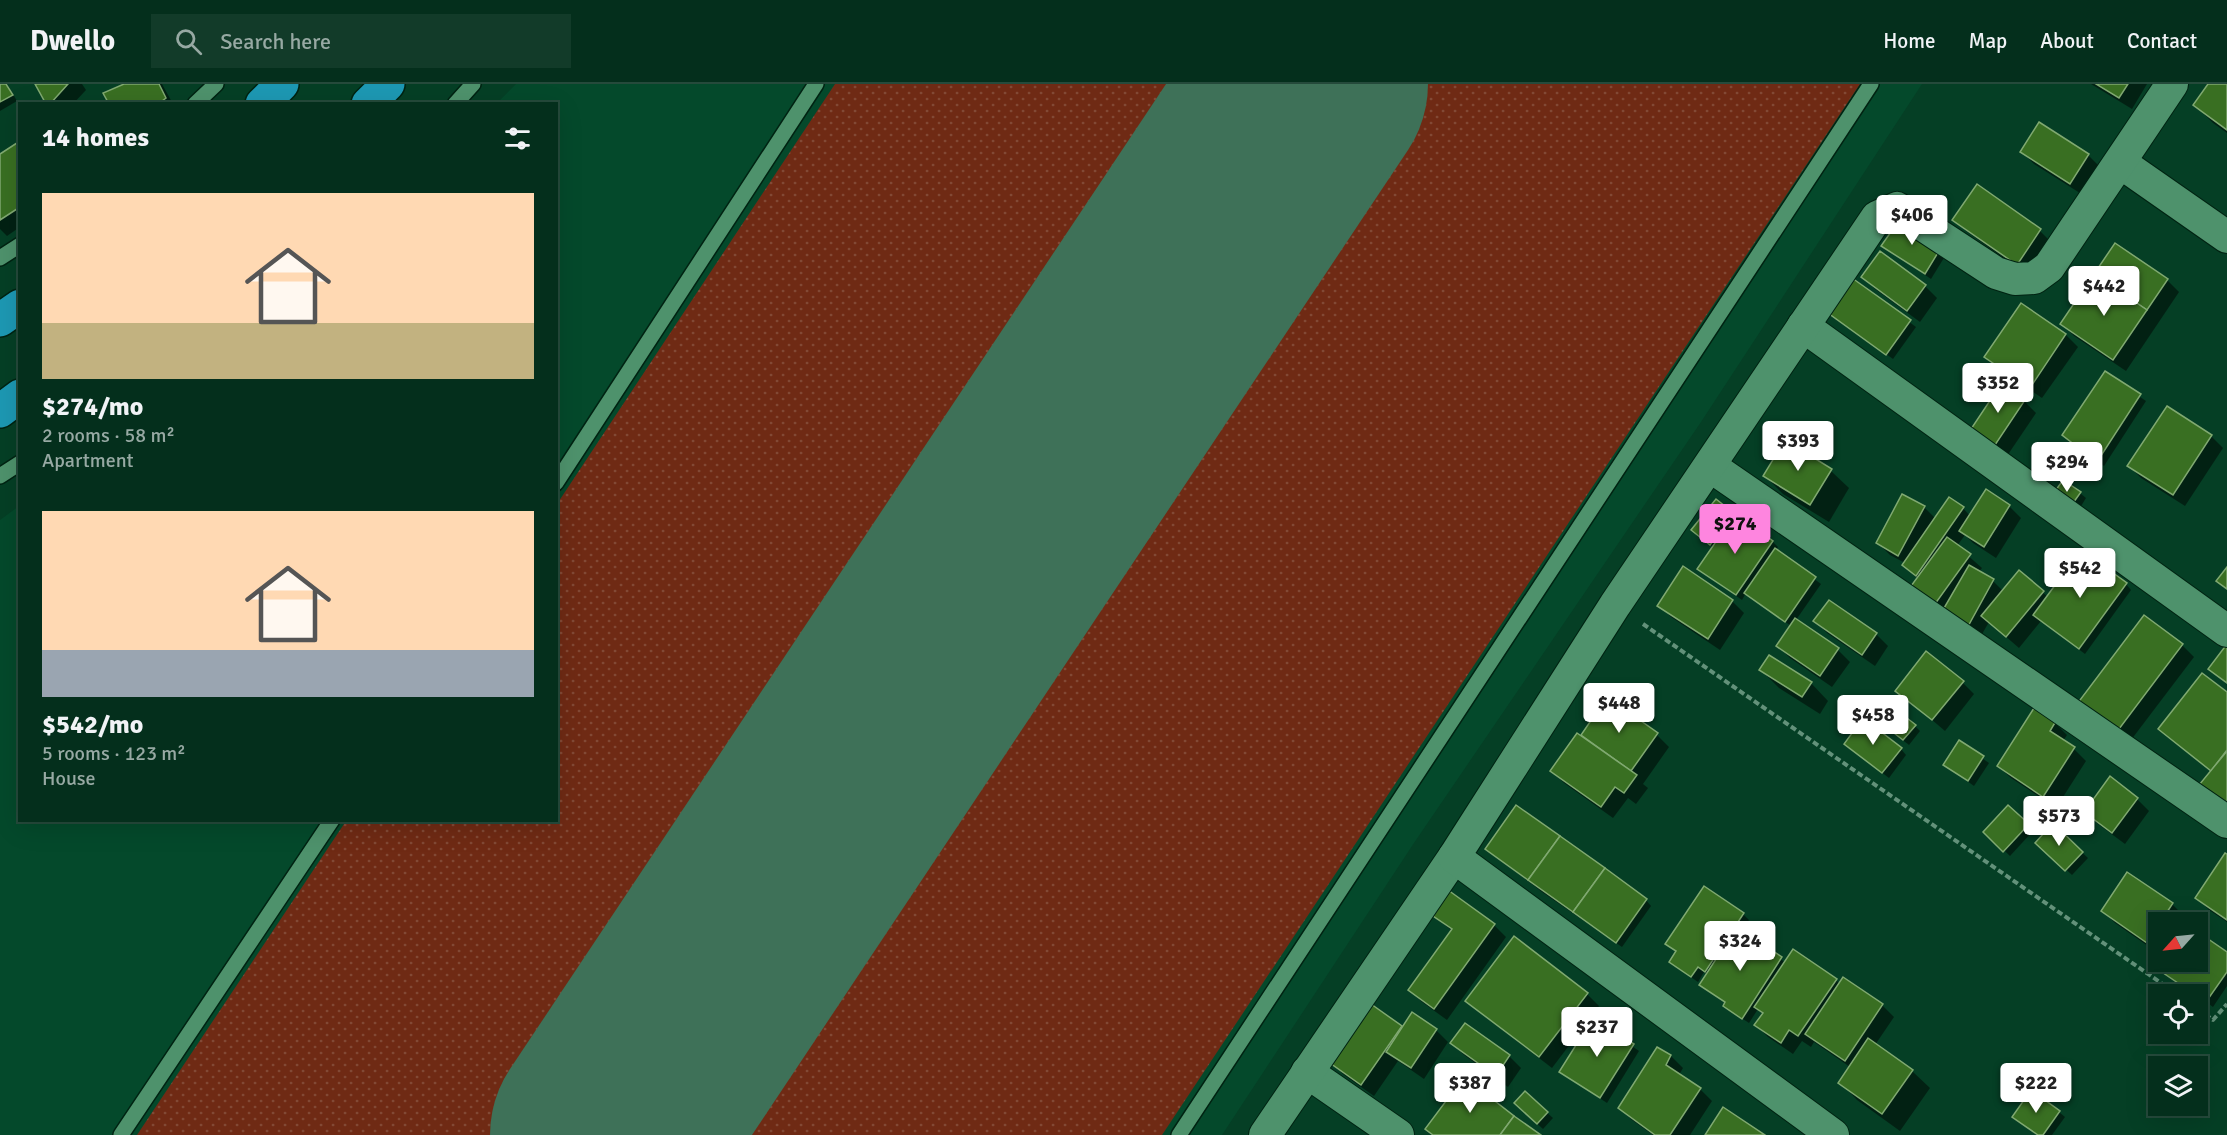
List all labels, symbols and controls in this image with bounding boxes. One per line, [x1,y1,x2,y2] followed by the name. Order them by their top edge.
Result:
[151,14,571,68] search box
[30,24,115,58] text: Dwello
[172,25,205,58] icon: search
[220,28,331,55] text: Search here
[1883,28,1936,54] text: Home
[1969,28,2007,54] text: Map
[2040,28,2094,54] text: About
[2127,28,2197,54] text: Contact
[42,122,149,154] text: 14 homes
[501,122,534,155] icon: filters
[1876,195,1948,246] pin: $406
[1890,202,1934,227] text: $406
[234,232,342,340] icon: home
[2068,266,2140,317] pin: $442
[2082,273,2126,298] text: $442
[1962,363,2034,414] pin: $352
[1976,370,2020,395] text: $352
[42,391,143,423] text: $274/mo
[1762,421,1834,472] pin: $393
[42,423,175,448] text: 2 rooms · 58 m²
[1776,428,1820,453] text: $393
[2031,442,2103,493] pin: $294
[42,448,134,473] text: Apartment
[2045,449,2089,474] text: $294
[1699,504,1771,555] pin: $274
[1713,511,1757,536] text: $274
[2044,548,2116,599] pin: $542
[234,550,342,658] icon: home
[2058,555,2102,580] text: $542
[1583,683,1655,734] pin: $448
[1597,690,1641,715] text: $448
[1837,695,1909,746] pin: $458
[1851,702,1895,727] text: $458
[42,709,143,741] text: $542/mo
[42,741,186,766] text: 5 rooms · 123 m²
[42,766,96,791] text: House
[2023,796,2095,847] pin: $573
[2037,803,2081,828] text: $573
[2148,912,2208,972] north arrow
[2148,912,2208,1116] map controls
[1704,921,1776,972] pin: $324
[1718,928,1762,953] text: $324
[2148,984,2208,1044] button: locate
[1561,1007,1633,1058] pin: $237
[1575,1014,1619,1039] text: $237
[2148,1056,2208,1116] button: layers
[1434,1063,1506,1114] pin: $387
[2000,1063,2072,1114] pin: $222
[1448,1070,1492,1095] text: $387
[2014,1070,2058,1095] text: $222

